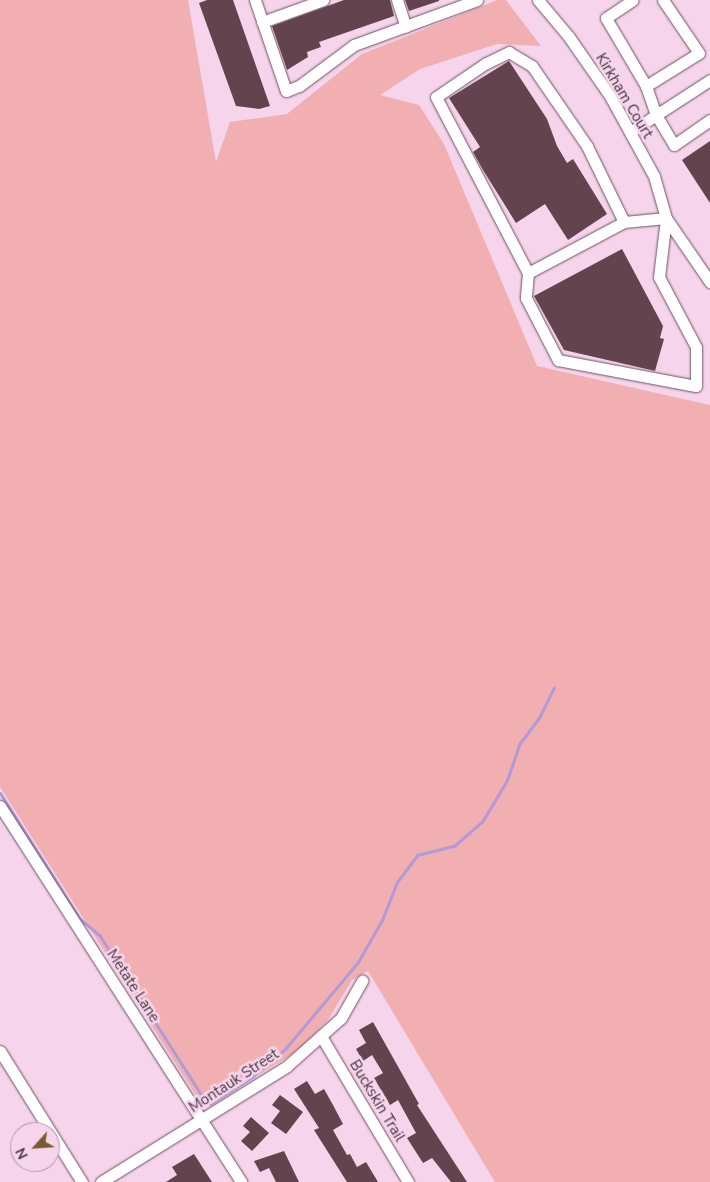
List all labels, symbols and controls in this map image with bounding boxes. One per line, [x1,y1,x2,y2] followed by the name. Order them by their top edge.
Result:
[592,50,656,142] street label: Kirkham Court
[103,946,163,1026] street label: Metate Lane
[186,1045,282,1117] street label: Montauk Street
[345,1057,409,1145] street label: Buckskin Trail
[10,1122,60,1172] north arrow
[11,1144,33,1162] text: N

